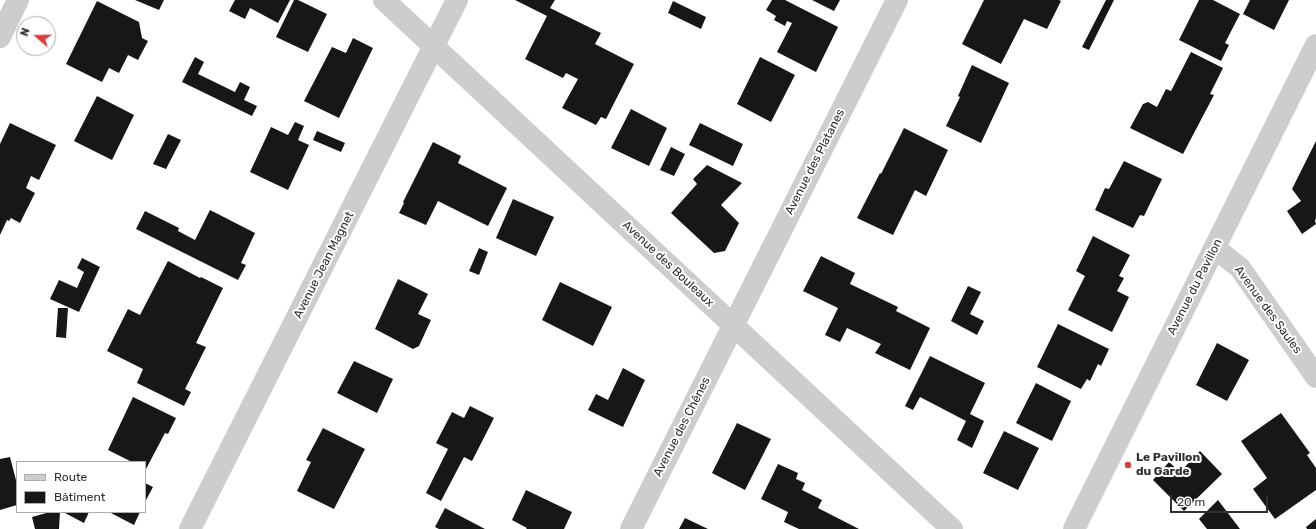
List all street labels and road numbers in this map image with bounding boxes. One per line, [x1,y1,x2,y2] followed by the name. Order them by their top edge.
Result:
[782,107,848,217] street label: Avenue des Platanes
[291,209,357,321] street label: Avenue Jean Magnet
[619,218,717,310] street label: Avenue des Bouleaux
[1165,237,1225,337] street label: Avenue du Pavillon
[1231,263,1305,357] street label: Avenue des Saules
[651,375,713,479] street label: Avenue des Chênes

